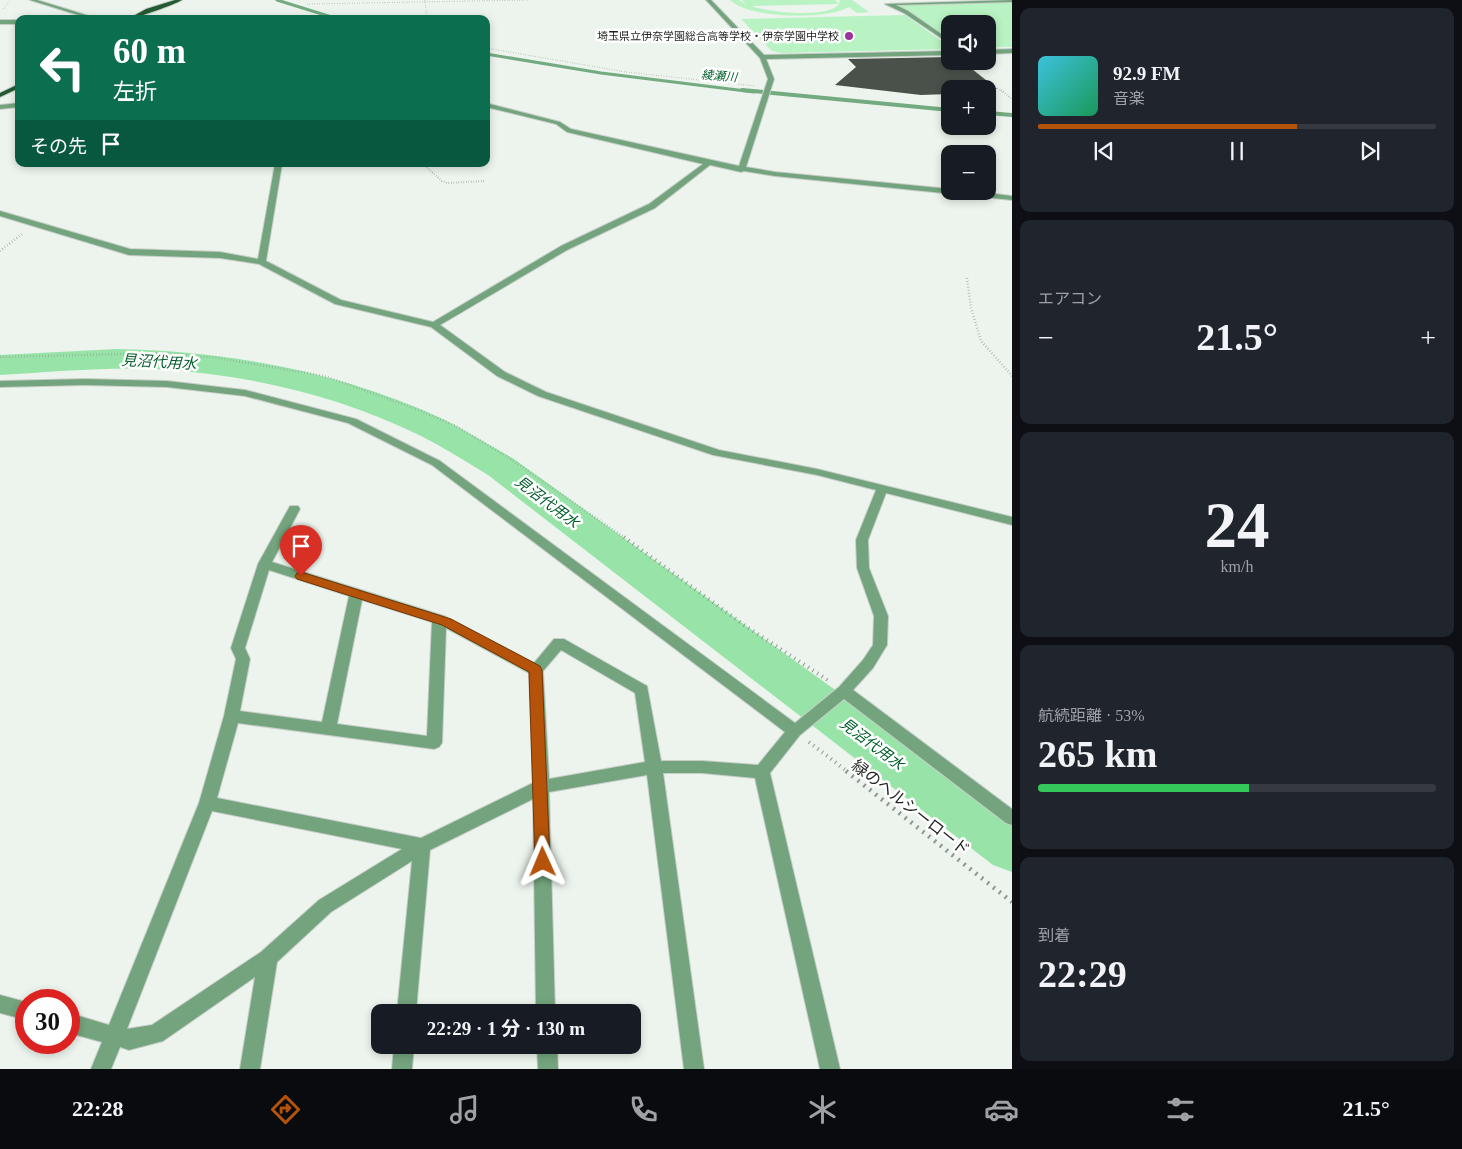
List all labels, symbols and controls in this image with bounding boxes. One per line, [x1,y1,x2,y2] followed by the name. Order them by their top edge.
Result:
[941,15,996,200] map controls
[941,15,996,70] button: sound
[597,30,839,42] place label: 埼玉県立伊奈学園総合高等学校・伊奈学園中学校
[843,30,855,42] marker: 埼玉県立伊奈学園総合高等学校・伊奈学園中学校
[113,32,186,71] text: 60 m
[30,35,95,100] icon: left
[1113,63,1181,84] text: 92.9 FM
[700,67,740,85] water label: 綾瀬川
[113,79,157,104] text: 左折
[941,80,996,135] button: +
[1113,90,1145,107] text: 音楽
[97,130,125,158] icon: arrive
[30,136,87,157] text: その先
[1090,137,1118,165] icon: previous
[1223,137,1251,165] icon: pause
[1356,137,1384,165] icon: next
[941,145,996,200] button: −
[1038,290,1102,307] text: エアコン
[1196,316,1278,358] text: 21.5°
[1038,322,1054,353] text: −
[1420,322,1436,353] text: +
[121,352,199,372] water label: 見沼代用水
[512,473,583,532] water label: 見沼代用水
[1205,489,1270,561] text: 24
[280,525,322,576] pin
[287,532,315,560] icon: arrive
[1221,558,1253,575] text: km/h
[1038,707,1145,724] text: 航続距離 · 53%
[837,715,908,774] water label: 見沼代用水
[1038,733,1157,775] text: 265 km
[849,756,973,858] street label: 緑のヘルシーロード
[516,835,568,887] position arrow
[1038,927,1070,944] text: 到着
[1038,953,1127,995] text: 22:29
[15,989,80,1054] speed limit sign: 30
[427,1018,585,1039] text: 22:29 · 1 分 · 130 m
[268,1092,303,1127] icon: directions
[447,1092,482,1127] icon: music
[626,1092,661,1127] icon: phone
[805,1092,840,1127] icon: climate
[984,1092,1019,1127] icon: car
[1163,1092,1198,1127] icon: filters
[72,1096,123,1121] text: 22:28
[1343,1096,1390,1121] text: 21.5°

